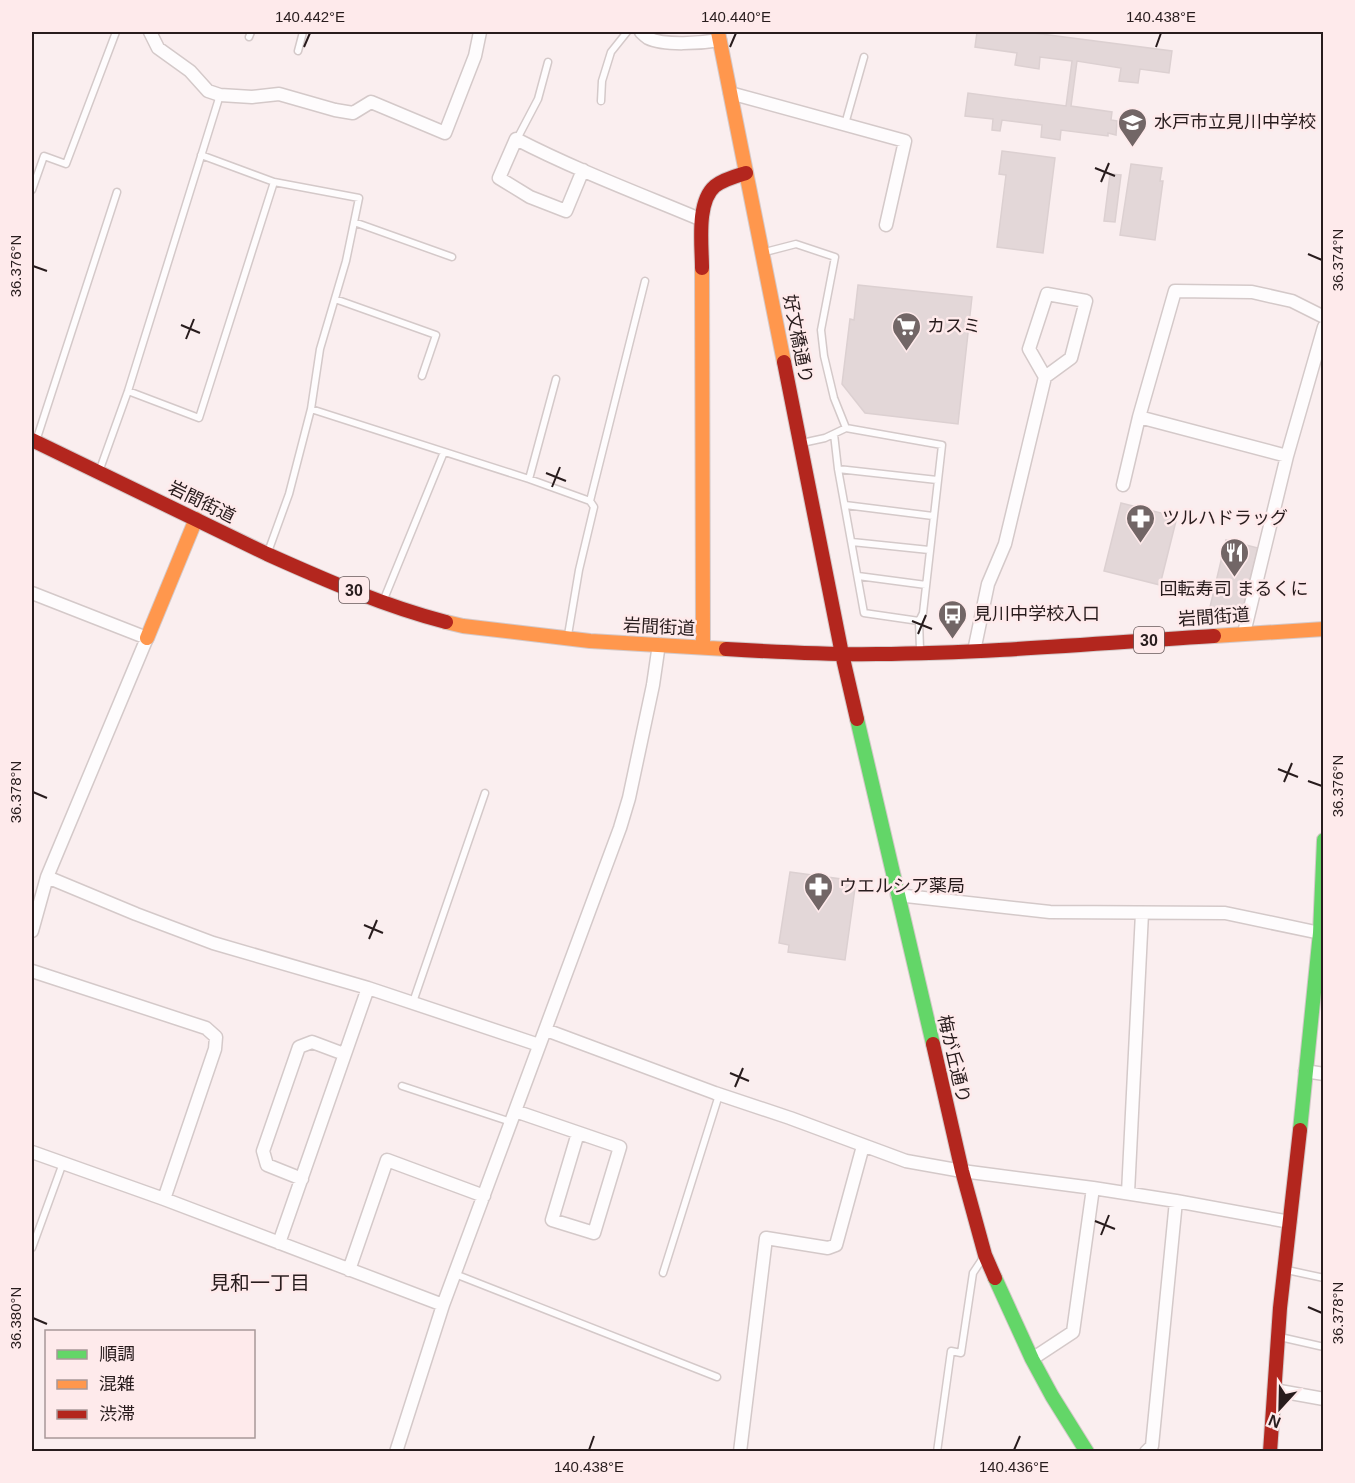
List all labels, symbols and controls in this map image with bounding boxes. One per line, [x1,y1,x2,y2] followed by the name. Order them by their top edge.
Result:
[275,8,345,25] text: 140.442°E
[701,8,771,25] text: 140.440°E
[1126,8,1196,25] text: 140.438°E
[1117,106,1149,148] school or university icon: 水戸市立見川中学校
[1154,112,1316,132] place label: 水戸市立見川中学校
[1329,229,1346,291] text: 36.374°N
[7,235,24,297] text: 36.376°N
[780,293,816,385] street label: 好文橋通り
[890,310,922,352] supermarket icon: カスミ
[927,316,981,336] place label: カスミ
[165,477,239,527] street label: 岩間街道
[1125,502,1157,544] pharmacy icon: ツルハドラッグ
[1162,508,1288,528] place label: ツルハドラッグ
[1218,536,1250,578] restaurant icon: 回転寿司 まるくに
[339,577,369,603] road number: 30
[1159,579,1309,599] place label: 回転寿司 まるくに
[937,598,969,640] bus stop icon: 見川中学校入口
[974,604,1100,624] place label: 見川中学校入口
[1177,605,1251,629] street label: 岩間街道
[623,615,695,639] street label: 岩間街道
[1134,627,1164,653] road number: 30
[1329,755,1346,817] text: 36.376°N
[7,761,24,823] text: 36.378°N
[802,870,834,912] pharmacy icon: ウエルシア薬局
[839,876,965,896] place label: ウエルシア薬局
[934,1013,974,1105] street label: 梅が丘通り
[210,1272,310,1294] district label: 見和一丁目
[1329,1282,1346,1344] text: 36.378°N
[7,1287,24,1349] text: 36.380°N
[45,1330,255,1438] legend
[99,1344,135,1364] text: 順調
[99,1374,135,1394] text: 混雑
[1250,1378,1310,1438] north arrow
[99,1404,135,1424] text: 渋滞
[1266,1411,1283,1431] text: N
[554,1458,624,1475] text: 140.438°E
[979,1458,1049,1475] text: 140.436°E

